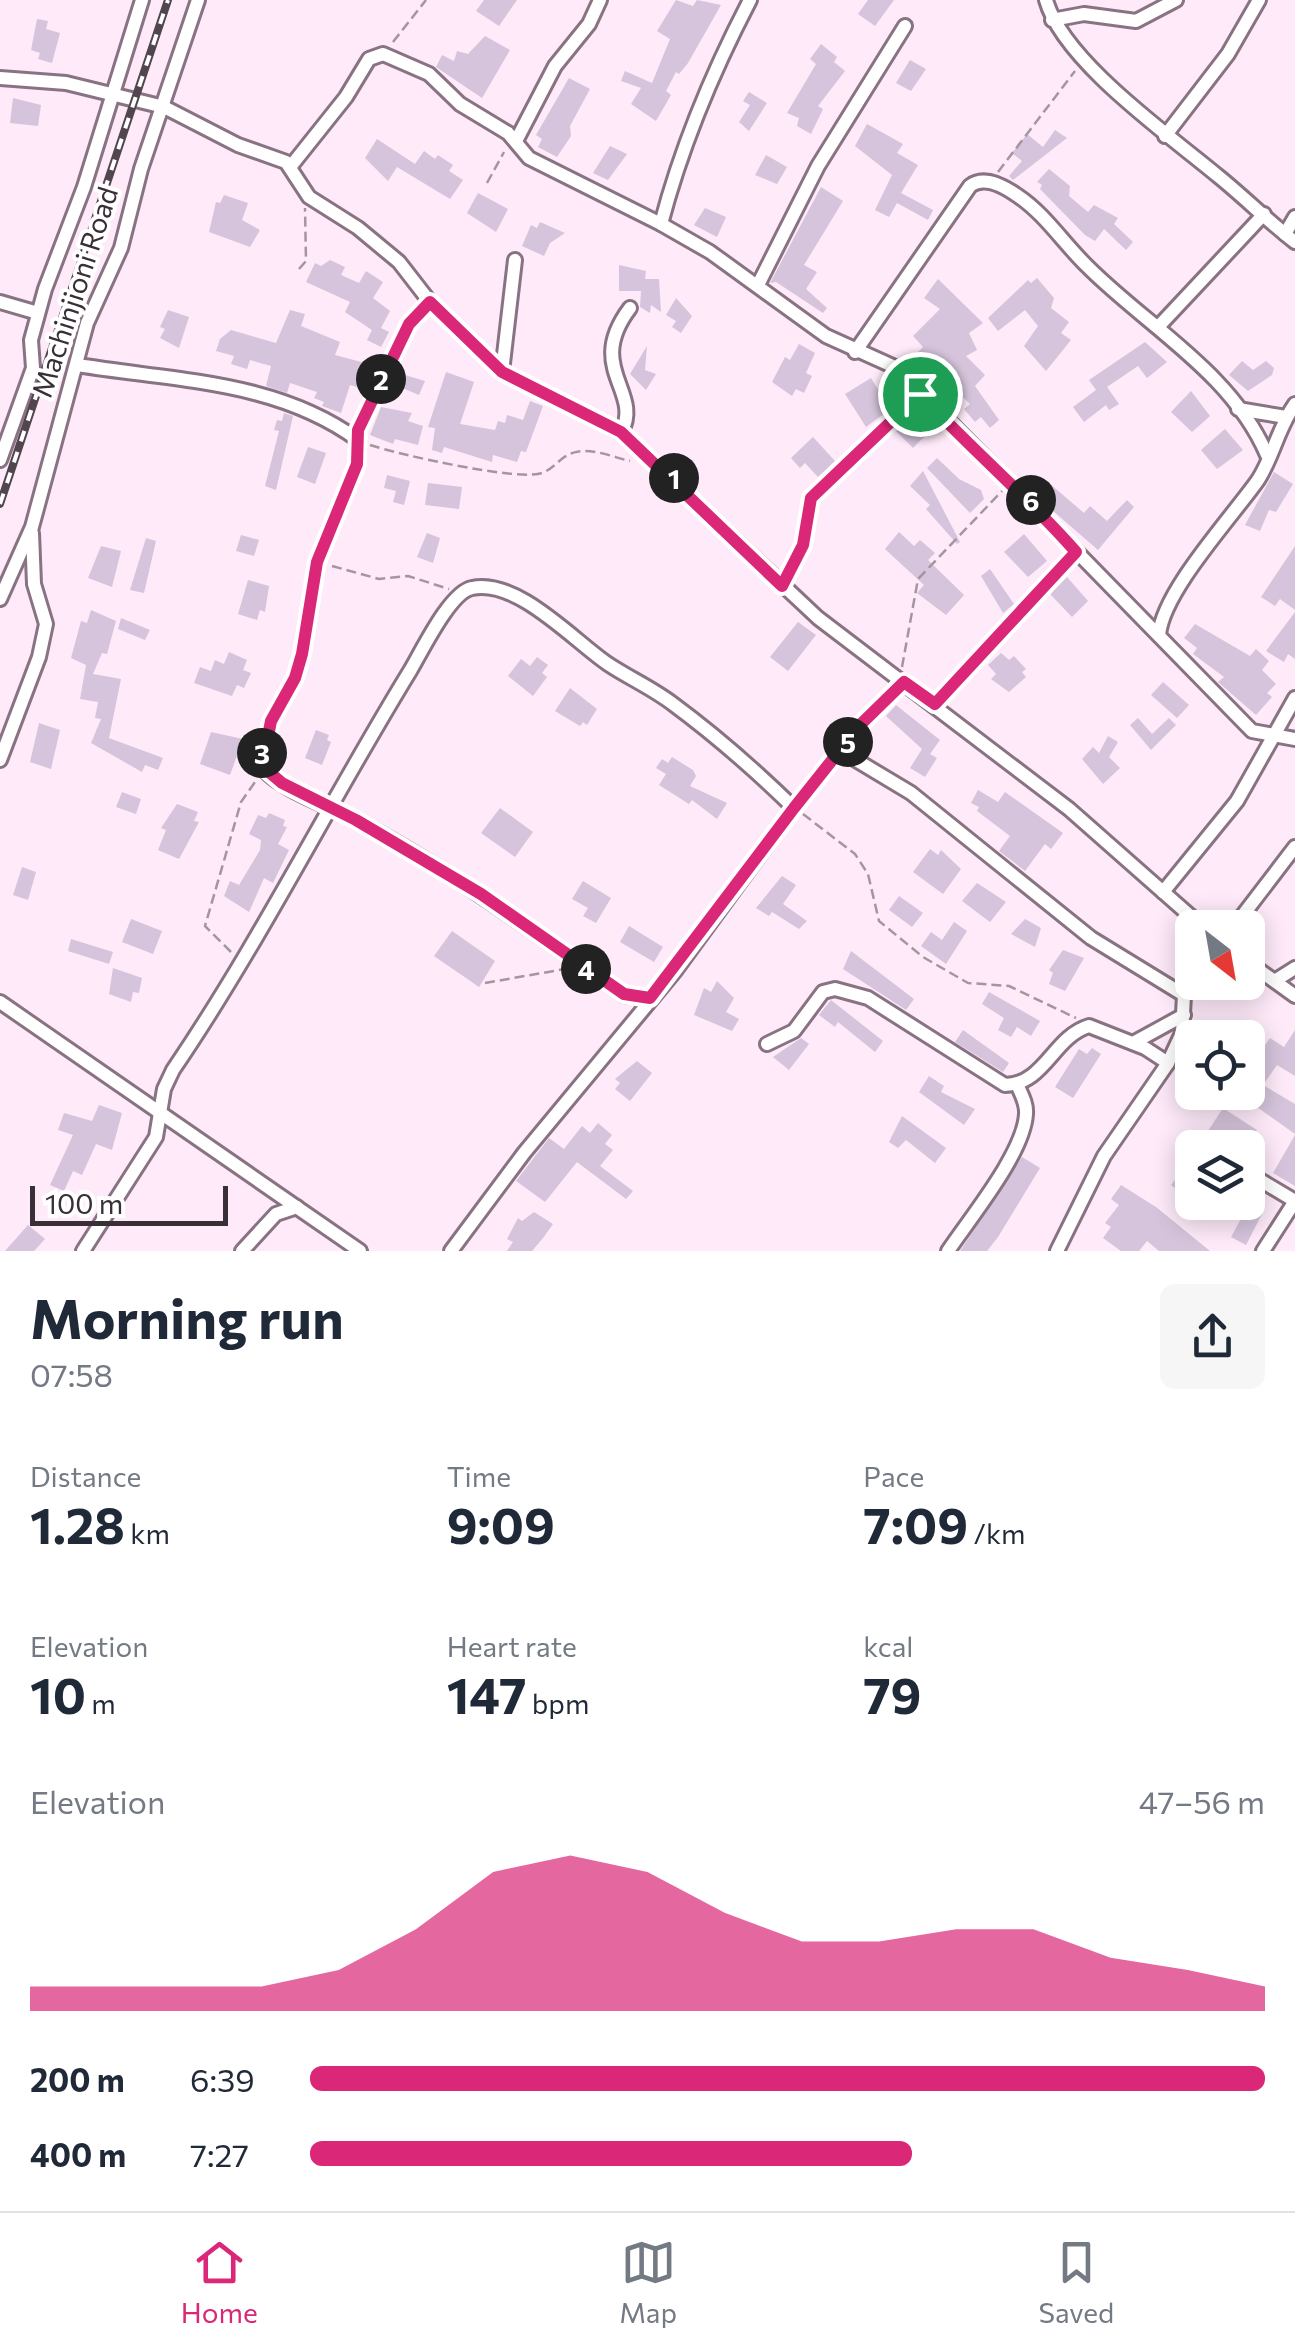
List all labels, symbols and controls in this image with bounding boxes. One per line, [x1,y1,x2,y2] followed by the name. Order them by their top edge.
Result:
[24,182,124,401] street label: Machinjioni Road
[878,352,963,437] pin
[356,354,406,404] pin: 2
[373,362,389,396] text: 2
[893,367,948,422] icon: arrive
[649,453,699,503] pin: 1
[668,461,680,495] text: 1
[1006,475,1056,525] pin: 6
[1022,483,1040,517] text: 6
[823,717,873,767] pin: 5
[840,725,856,759] text: 5
[237,728,287,778] pin: 3
[254,736,270,770] text: 3
[1175,910,1265,1000] north arrow
[1175,910,1265,1220] map controls
[561,944,611,994] pin: 4
[577,952,595,986] text: 4
[1175,1020,1265,1110] button: locate
[1175,1130,1265,1220] button: layers
[30,1181,228,1226] scale bar
[45,1186,123,1220] text: 100 m
[30,1283,344,1350] text: Morning run
[1160,1284,1265,1389] button: share
[30,1354,113,1394] text: 07:58
[30,1459,141,1493] text: Distance
[447,1459,511,1493] text: Time
[863,1459,924,1493] text: Pace
[30,1493,125,1554] text: 1.28
[447,1493,555,1554] text: 9:09
[863,1493,968,1554] text: 7:09
[125,1516,170,1550] text: km
[968,1516,1026,1550] text: /km
[30,1629,148,1663] text: Elevation
[447,1629,577,1663] text: Heart rate
[863,1629,913,1663] text: kcal
[30,1663,86,1724] text: 10
[447,1663,526,1724] text: 147
[863,1663,921,1724] text: 79
[86,1686,116,1720] text: m
[526,1686,589,1720] text: bpm
[30,1781,165,1821] text: Elevation
[1139,1781,1265,1821] text: 47–56 m
[30,2059,125,2099] text: 200 m
[190,2059,255,2099] text: 6:39
[30,2134,126,2174] text: 400 m
[190,2134,249,2174] text: 7:27
[181,2235,258,2329] tab: Home
[619,2235,677,2329] tab: Map
[1039,2235,1114,2329] tab: Saved

